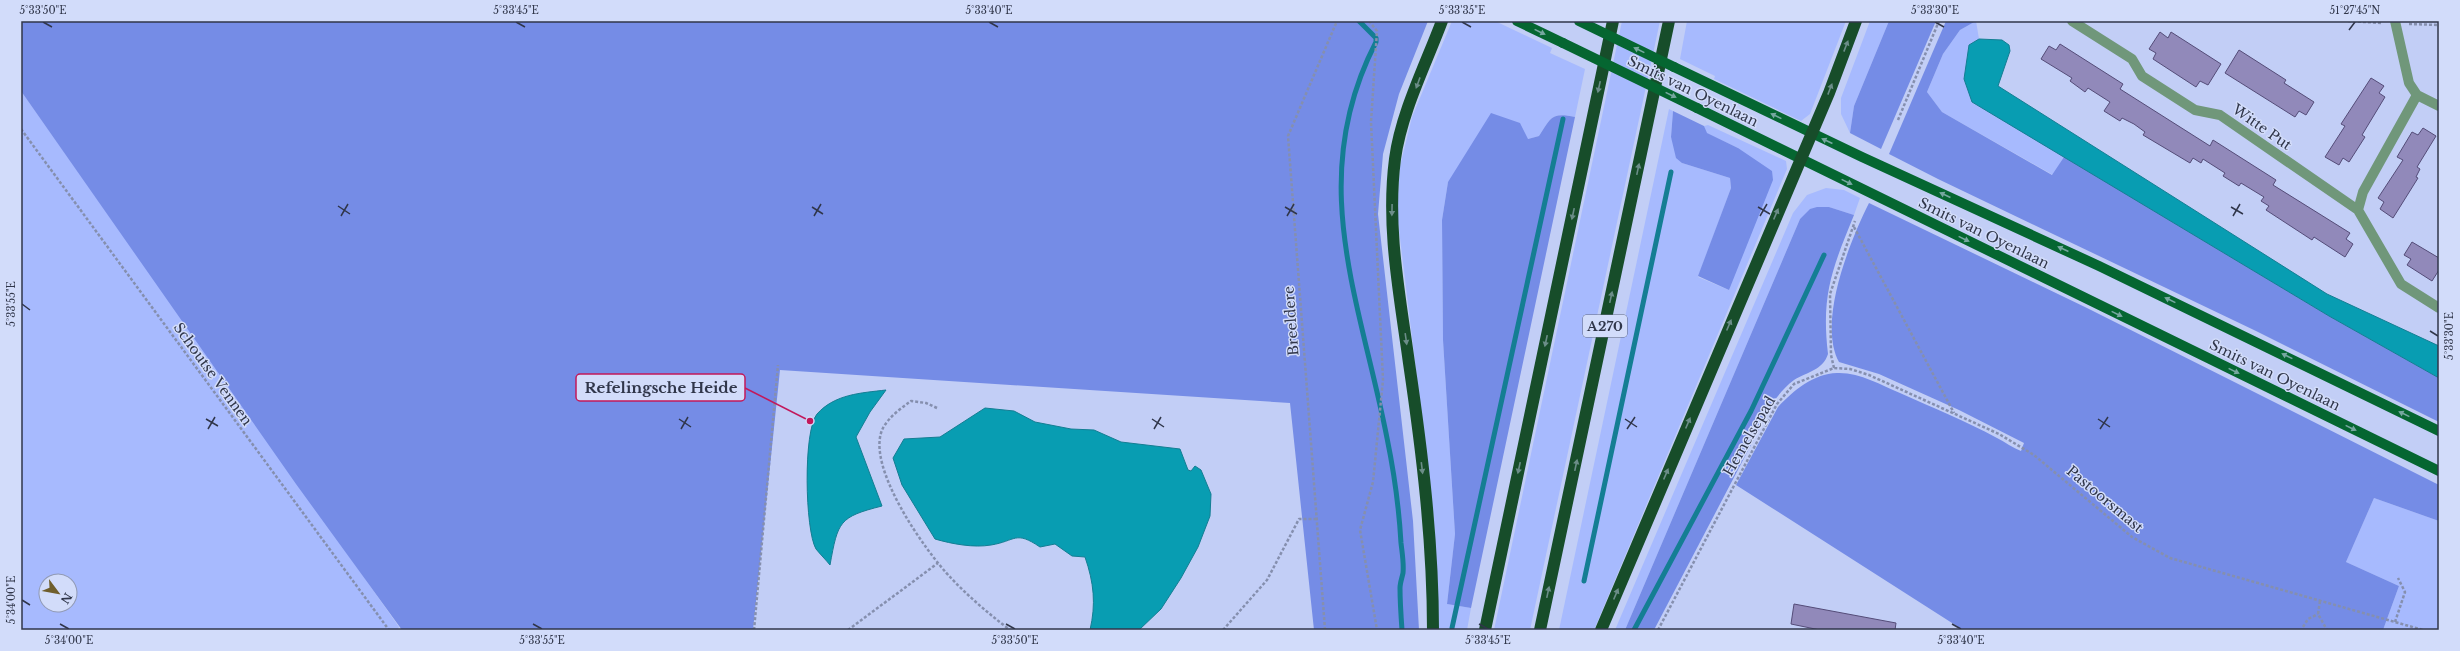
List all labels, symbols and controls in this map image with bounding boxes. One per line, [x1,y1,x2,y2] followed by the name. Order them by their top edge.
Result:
[19,4,67,17] text: 5°33'50"E
[493,4,539,17] text: 5°33'45"E
[965,4,1013,17] text: 5°33'40"E
[1439,4,1485,17] text: 5°33'35"E
[1911,4,1959,17] text: 5°33'30"E
[2330,4,2380,17] text: 51°27'45"N
[1534,29,1546,35] one-way arrow
[1844,39,1850,51] one-way arrow
[1633,47,1645,53] one-way arrow
[1625,52,1762,131] street label: Smits van Oyenlaan
[1414,78,1420,90] one-way arrow
[1596,80,1602,93] one-way arrow
[1827,83,1833,95] one-way arrow
[1666,92,1677,99] one-way arrow
[2228,100,2296,154] street label: Witte Put
[1770,113,1782,119] one-way arrow
[1821,138,1833,144] one-way arrow
[1635,163,1641,175] one-way arrow
[1841,178,1853,185] one-way arrow
[1939,192,1951,198] one-way arrow
[1916,194,2053,273] street label: Smits van Oyenlaan
[1389,204,1395,217] one-way arrow
[1570,208,1576,220] one-way arrow
[1773,208,1779,219] one-way arrow
[1958,236,1969,242] one-way arrow
[2058,246,2069,252] one-way arrow
[5,281,18,327] text: 5°33'55"E
[1280,286,1302,356] street label: Breeldere
[1609,290,1615,303] one-way arrow
[2165,297,2176,303] one-way arrow
[2112,311,2123,317] one-way arrow
[2443,312,2456,360] text: 5°33'30"E
[1583,315,1627,337] road number: A270
[170,319,257,429] street label: Schoutse Vennen
[1726,319,1732,330] one-way arrow
[1403,333,1409,345] one-way arrow
[1543,335,1549,347] one-way arrow
[2207,336,2344,415] street label: Smits van Oyenlaan
[2282,353,2293,359] one-way arrow
[2229,368,2240,374] one-way arrow
[576,374,745,401] callout: Refelingsche Heide
[584,378,738,397] text: Refelingsche Heide
[1719,392,1779,479] street label: Hemelsepad
[2398,410,2410,417] one-way arrow
[1685,417,1691,429] one-way arrow
[2345,425,2357,431] one-way arrow
[1573,459,1579,471] one-way arrow
[1419,462,1425,474] one-way arrow
[1516,462,1522,474] one-way arrow
[2063,462,2148,537] street label: Pastoorsmast
[1664,468,1670,480] one-way arrow
[38,573,78,613] north arrow
[5,576,18,624] text: 5°34'00"E
[1546,586,1552,598] one-way arrow
[1612,588,1619,600] one-way arrow
[57,590,75,607] text: N
[45,634,93,647] text: 5°34'00"E
[519,634,565,647] text: 5°33'55"E
[991,634,1039,647] text: 5°33'50"E
[1465,634,1511,647] text: 5°33'45"E
[1937,634,1985,647] text: 5°33'40"E

